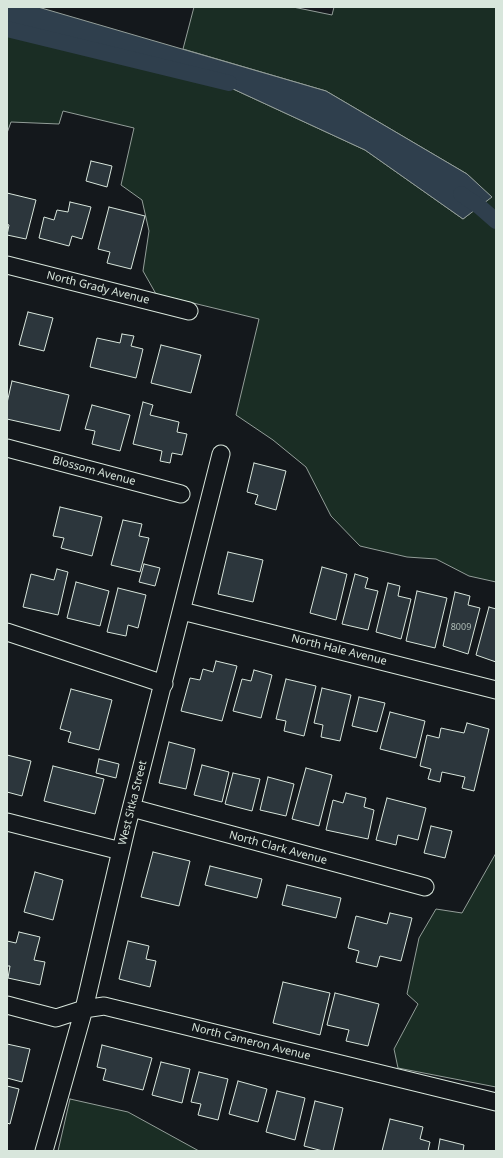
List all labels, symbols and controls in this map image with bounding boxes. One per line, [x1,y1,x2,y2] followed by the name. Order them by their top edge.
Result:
[45,269,151,307] street label: North Grady Avenue
[51,454,137,488] street label: Blossom Avenue
[451,622,471,632] house number: 8009
[290,632,388,668] street label: North Hale Avenue
[116,759,150,847] street label: West Sitka Street
[227,829,329,867] street label: North Clark Avenue
[190,1021,312,1063] street label: North Cameron Avenue

